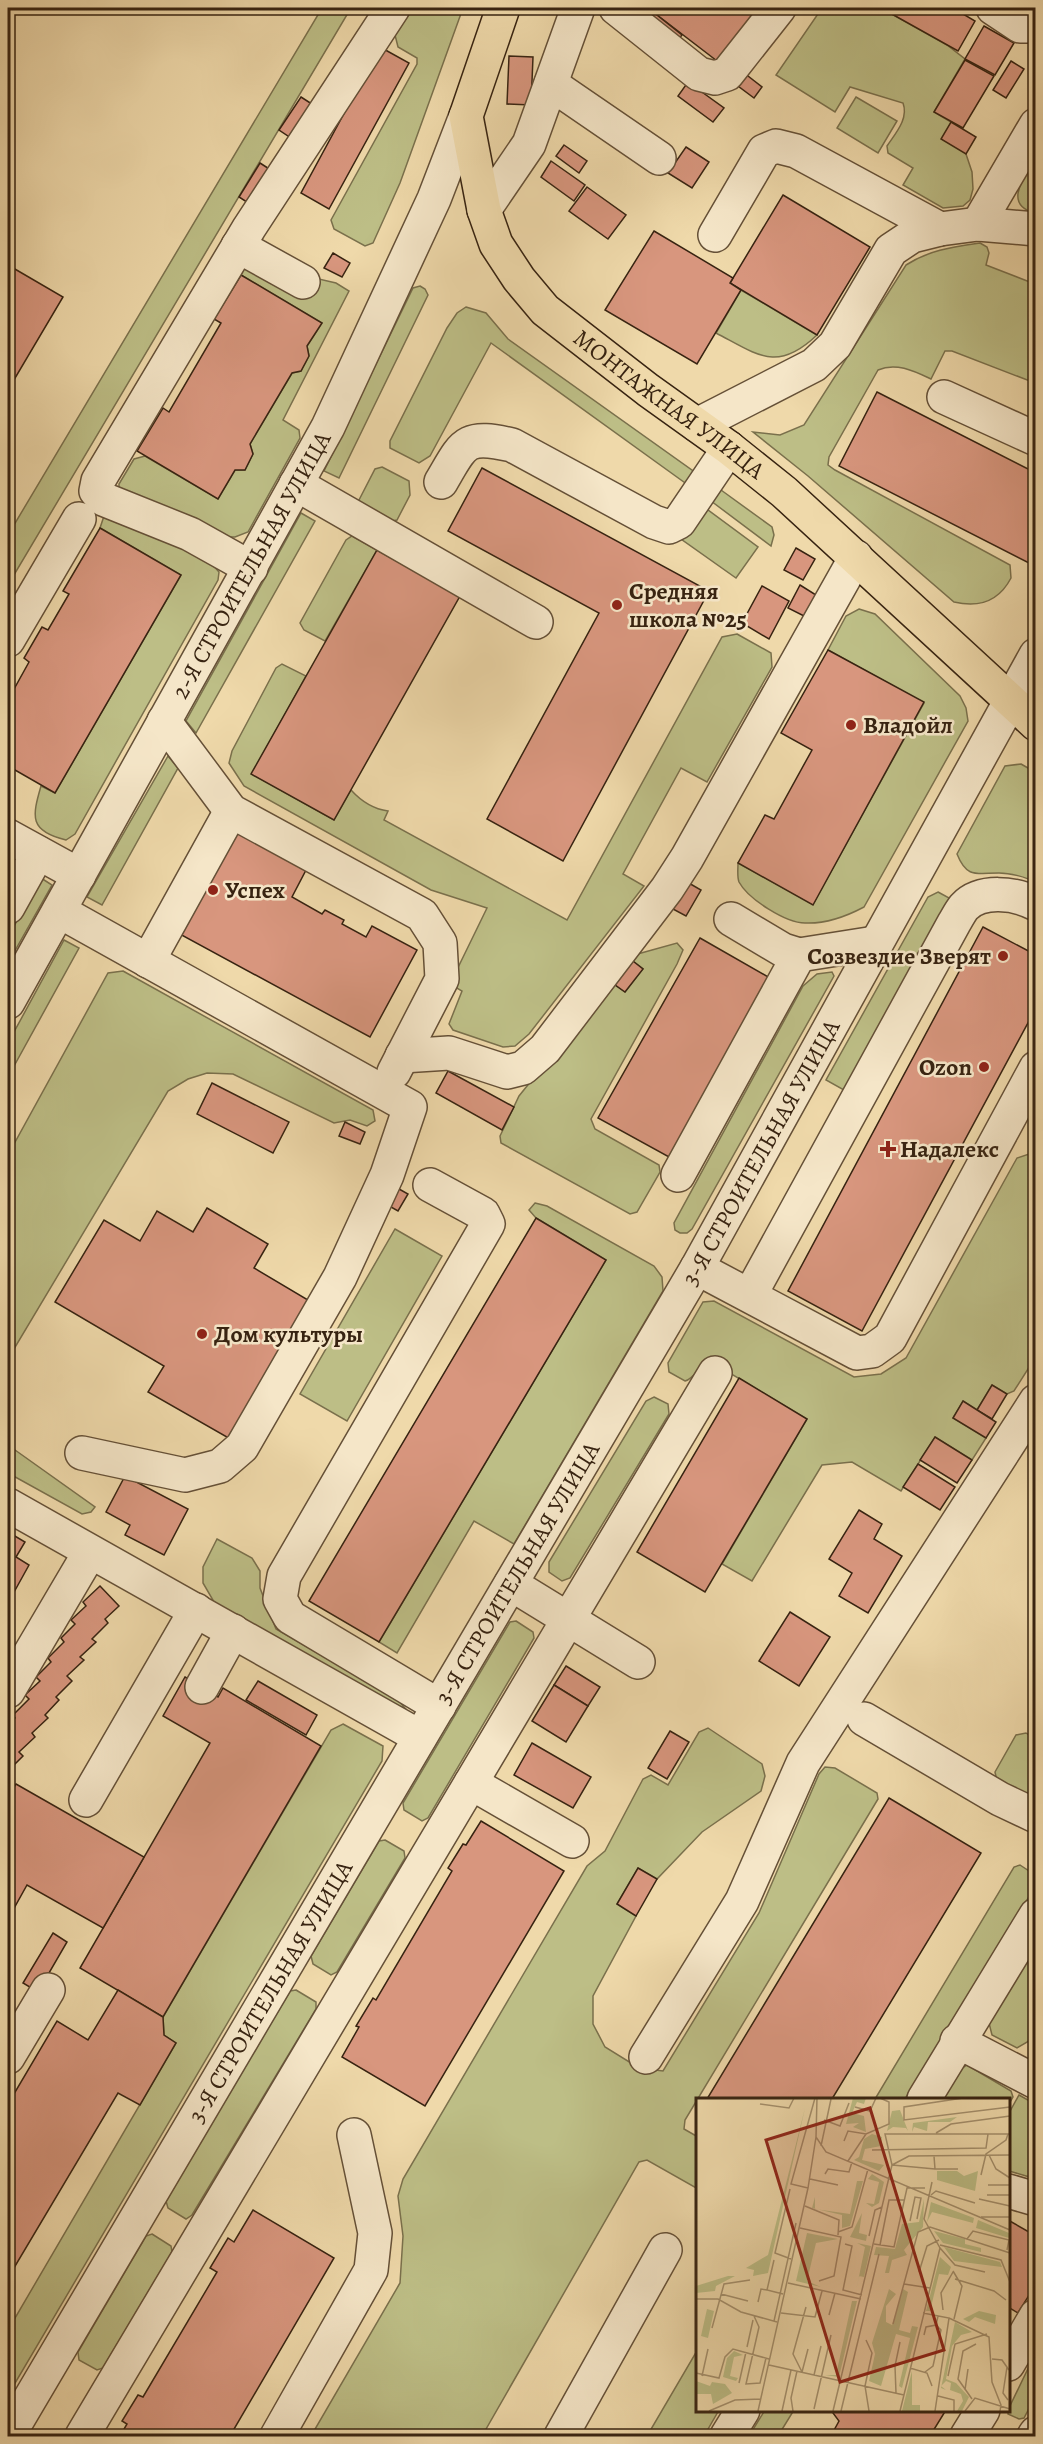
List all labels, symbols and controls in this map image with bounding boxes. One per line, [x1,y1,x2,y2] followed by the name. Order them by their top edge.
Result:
[567,322,772,487] street label: МОНТАЖНАЯ УЛИЦА
[164,425,339,704] street label: 2-Я СТРОИТЕЛЬНАЯ УЛИЦА
[629,575,747,635] place label: Средняя школа №25
[610,598,624,612] marker: Средняя школа №25
[863,709,953,741] place label: Владойл
[844,718,858,732] marker: Владойл
[225,874,286,906] place label: Успех
[206,883,220,897] marker: Успех
[807,940,991,972] place label: Созвездие Зверят
[996,949,1010,963] marker: Созвездие Зверят
[674,1013,848,1291] street label: 3-Я СТРОИТЕЛЬНАЯ УЛИЦА
[919,1051,972,1083] place label: Ozon
[977,1060,991,1074] marker: Ozon
[900,1133,999,1165] place label: Надалекс
[881,1142,895,1156] marker: Надалекс
[214,1318,363,1350] place label: Дом культуры
[195,1327,209,1341] marker: Дом культуры
[427,1435,607,1710] street label: 3-Я СТРОИТЕЛЬНАЯ УЛИЦА
[180,1854,361,2129] street label: 3-Я СТРОИТЕЛЬНАЯ УЛИЦА
[696,2098,1010,2411] inset map

